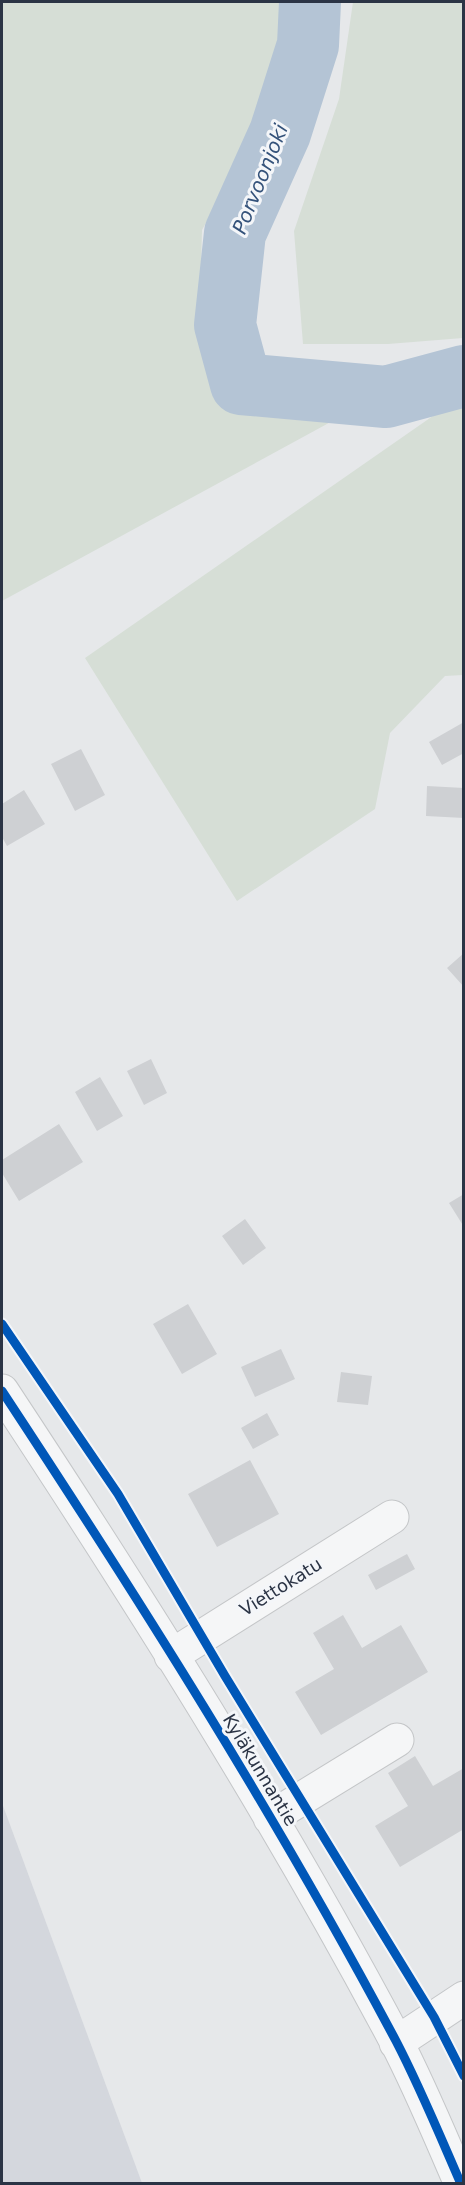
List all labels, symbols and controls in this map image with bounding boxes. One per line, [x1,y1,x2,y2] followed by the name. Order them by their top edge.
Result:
[227,120,293,237] water label: Porvoonjoki
[236,1553,326,1620] street label: Viettokatu
[219,1710,302,1830] street label: Kyläkunnantie

